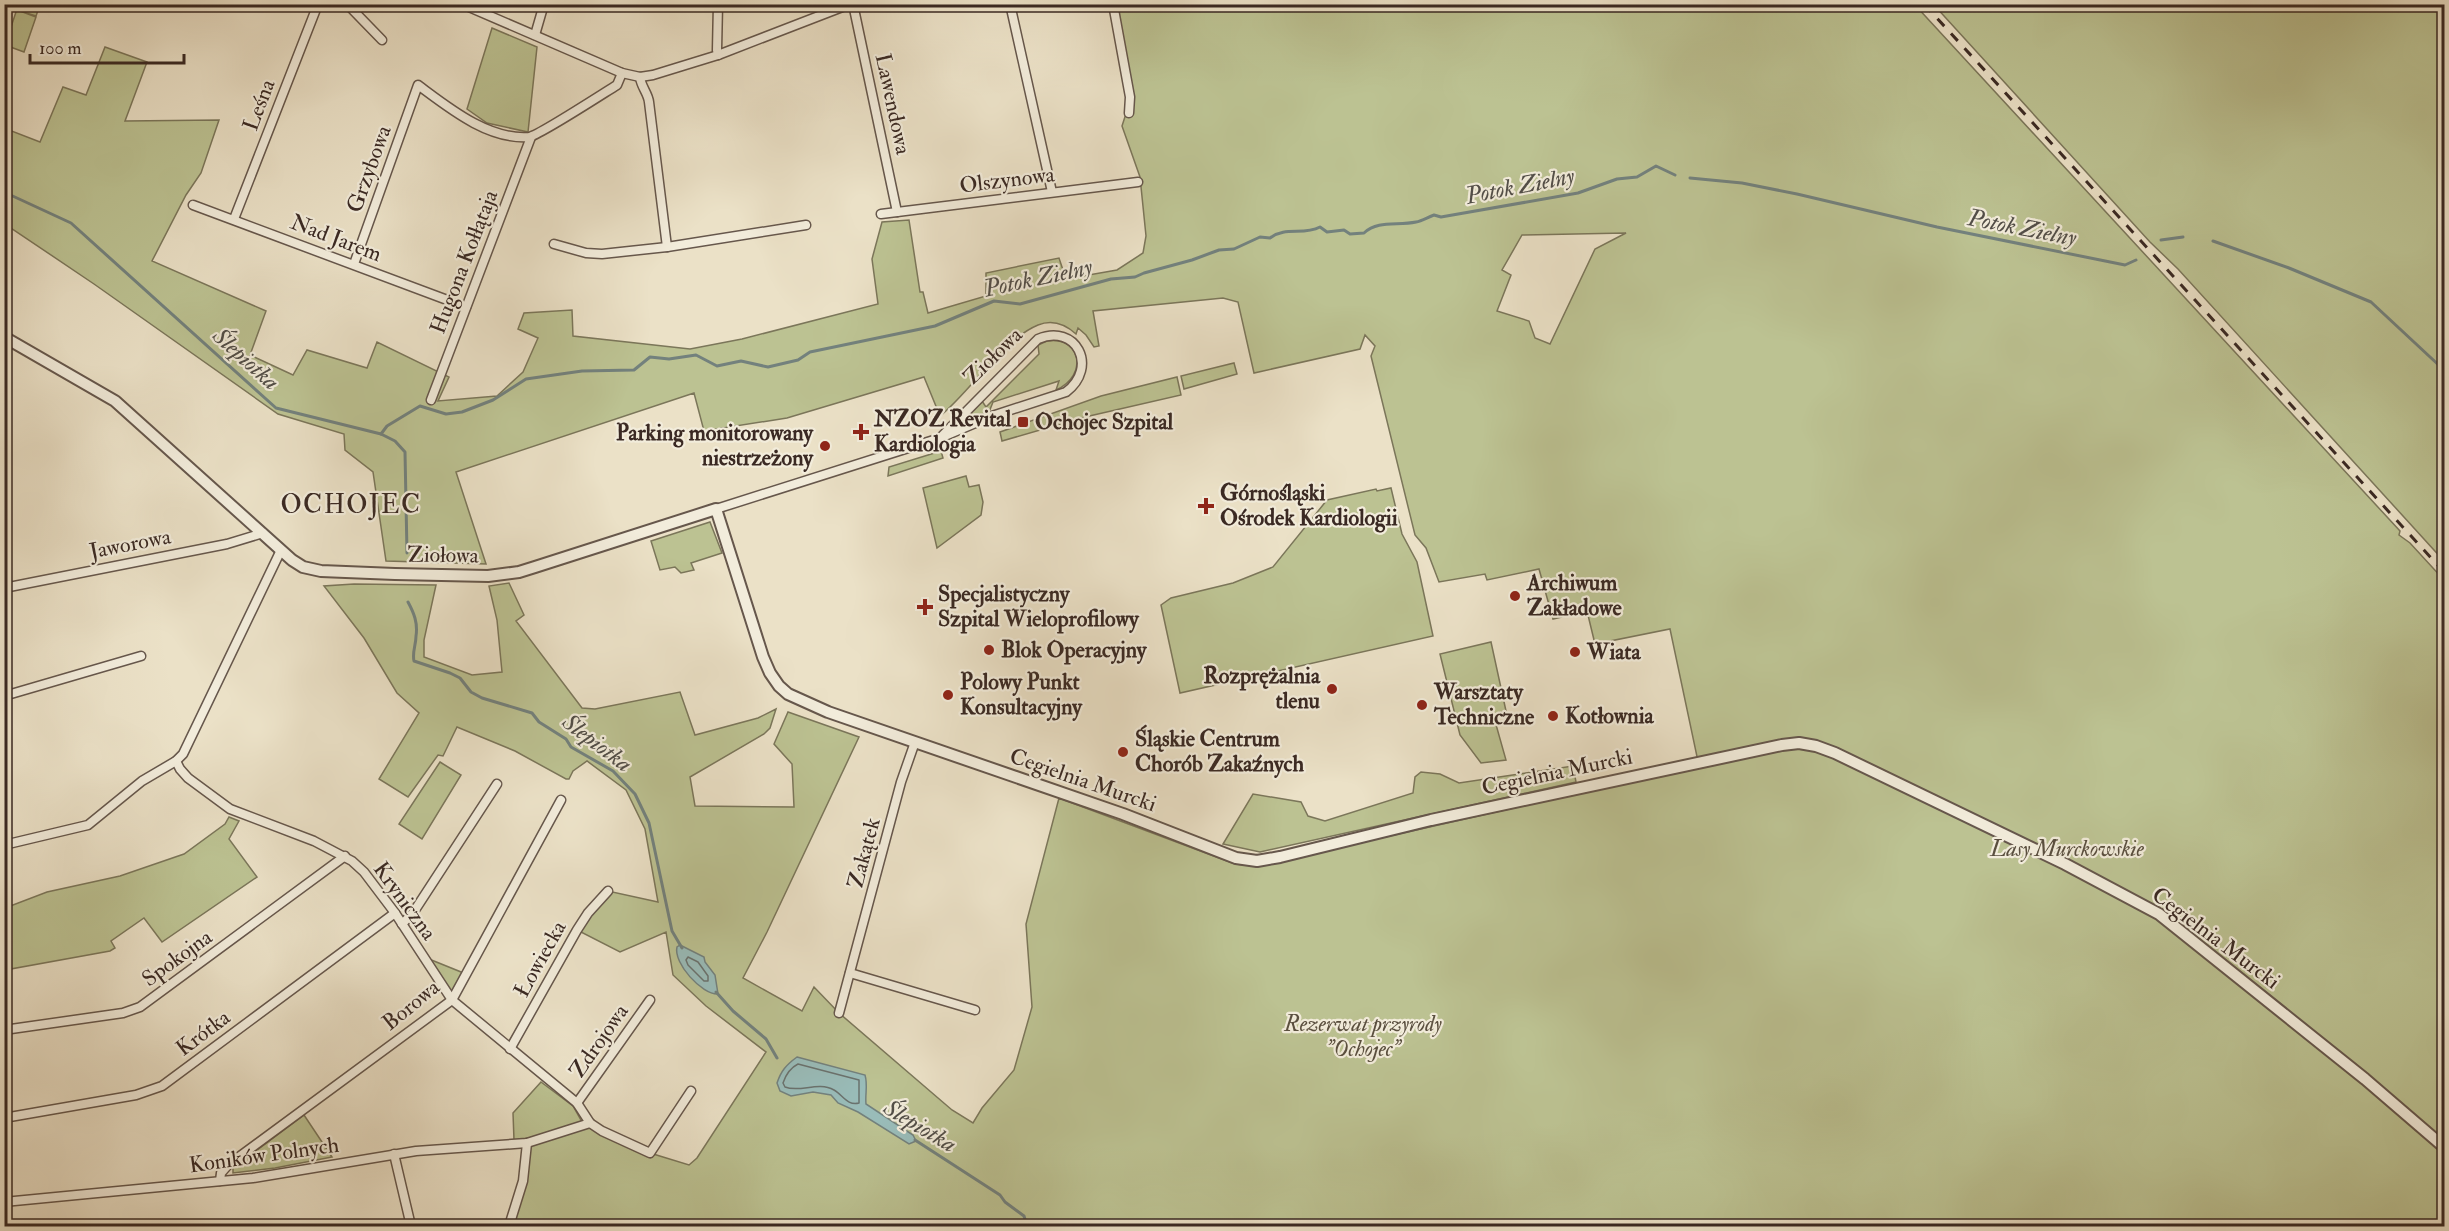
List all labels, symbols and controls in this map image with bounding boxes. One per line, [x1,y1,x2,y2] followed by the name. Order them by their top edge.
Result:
[30,27,184,65] scale bar
[39,37,82,60] text: 100 m
[869,51,918,158] street label: Lawendowa
[236,74,282,135] street label: Leśna
[340,121,398,216] street label: Grzybowa
[958,160,1057,200] street label: Olszynowa
[1462,160,1578,212] water label: Potok Zielny
[424,185,505,338] street label: Hugona Kołłątaja
[1964,202,2080,254] water label: Potok Zielny
[286,208,386,268] street label: Nad Jarem
[980,251,1096,305] water label: Potok Zielny
[205,319,287,397] water label: Ślepiotka
[958,321,1029,391] street label: Ziołowa
[873,405,1011,459] place label: NZOZ Revital Kardiologia
[1035,408,1174,437] place label: Ochojec Szpital
[1016,415,1030,429] marker: Ochojec Szpital
[616,419,814,473] place label: Parking monitorowany niestrzeżony
[852,423,870,441] marker: NZOZ Revital Kardiologia
[818,439,832,453] marker: Parking monitorowany niestrzeżony
[1220,479,1398,533] place label: Górnośląski Ośrodek Kardiologii
[280,489,422,521] district label: OCHOJEC
[1197,497,1215,515] marker: Górnośląski Ośrodek Kardiologii
[86,522,174,566] street label: Jaworowa
[407,540,480,570] street label: Ziołowa
[1526,569,1622,622] place label: Archiwum Zakładowe
[938,580,1140,634] place label: Specjalistyczny Szpital Wieloprofilowy
[1508,589,1522,603] marker: Archiwum Zakładowe
[916,598,934,616] marker: Specjalistyczny Szpital Wieloprofilowy
[1001,636,1148,665] place label: Blok Operacyjny
[1586,638,1641,666] place label: Wiata
[982,643,996,657] marker: Blok Operacyjny
[1568,645,1582,659] marker: Wiata
[1203,662,1321,715] place label: Rozprężalnia tlenu
[960,668,1083,722] place label: Polowy Punkt Konsultacyjny
[1433,678,1535,731] place label: Warsztaty Techniczne
[1325,682,1339,696] marker: Rozprężalnia tlenu
[941,688,955,702] marker: Polowy Punkt Konsultacyjny
[1415,698,1429,712] marker: Warsztaty Techniczne
[1565,702,1654,730] place label: Kotłownia
[555,705,639,779] water label: Ślepiotka
[1546,709,1560,723] marker: Kotłownia
[1135,724,1304,779] place label: Śląskie Centrum Chorób Zakaźnych
[1006,742,1160,818] street label: Cegielnia Murcki
[1479,742,1635,802] street label: Cegielnia Murcki
[1116,745,1130,759] marker: Śląskie Centrum Chorób Zakaźnych
[841,814,887,891] street label: Zakątek
[1989,835,2145,863] park label: Lasy Murckowskie
[367,856,443,947] street label: Kryniczna
[2146,881,2286,995] street label: Cegielnia Murcki
[508,915,573,1002] street label: Łowiecka
[136,923,219,994] street label: Spokojna
[376,973,446,1037] street label: Borowa
[563,998,635,1083] street label: Zdrojowa
[170,1003,236,1062] street label: Krótka
[1283,1010,1442,1063] park label: Rezerwat przyrody "Ochojec"
[877,1091,963,1160] water label: Ślepiotka
[187,1131,341,1179] street label: Koników Polnych

